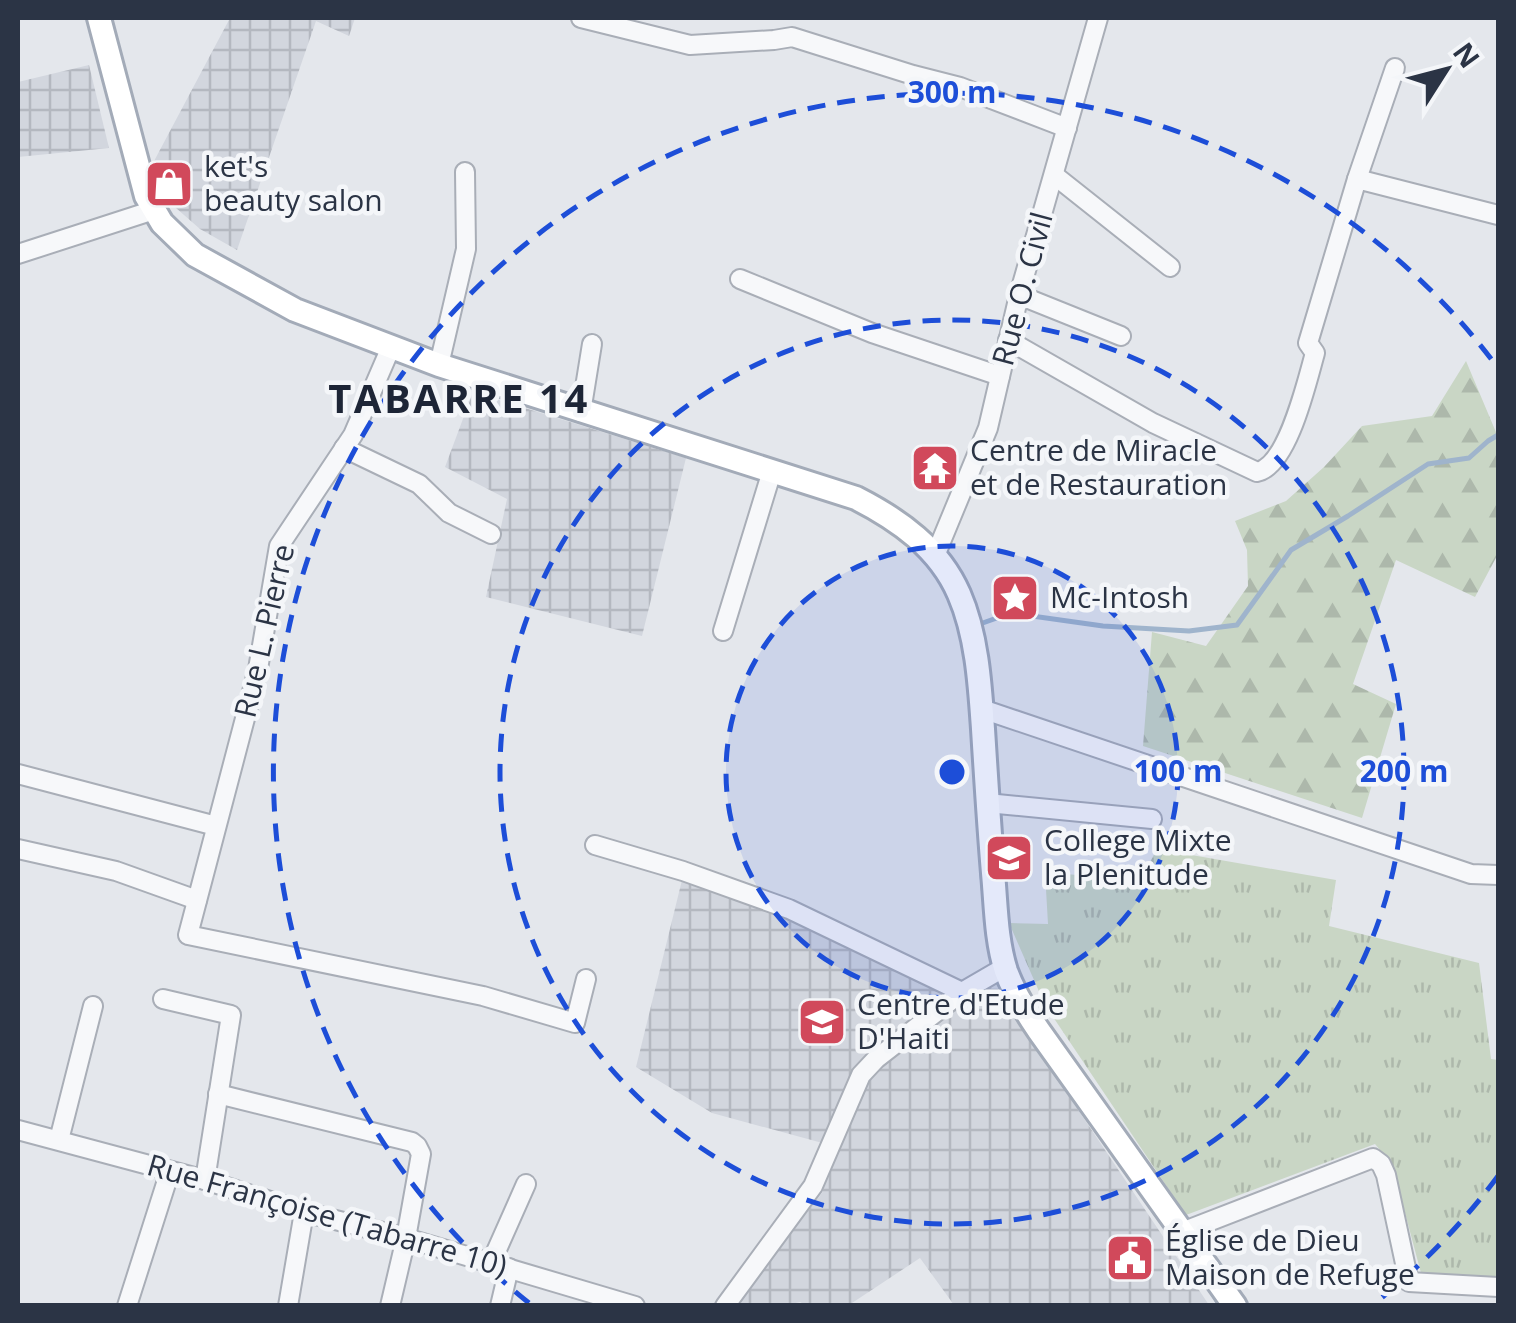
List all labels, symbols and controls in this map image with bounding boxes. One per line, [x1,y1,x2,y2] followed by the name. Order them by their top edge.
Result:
[1396,20,1496,120] north arrow
[1445,34,1489,75] text: N
[908,71,996,112] text: 300 m
[204,145,383,220] place label: ket's beauty salon
[143,158,195,210] shop icon: ket's beauty salon
[981,207,1062,370] street label: Rue O. Civil
[328,370,590,425] district label: TABARRE 14
[970,429,1227,504] place label: Centre de Miracle et de Restauration
[909,442,961,494] temple icon: Centre de Miracle et de Restauration
[224,540,303,721] street label: Rue L. Pierre
[989,572,1041,624] place icon: Mc-Intosh
[1050,576,1189,617] place label: Mc-Intosh
[1134,750,1222,791] text: 100 m
[1360,750,1448,791] text: 200 m
[934,754,970,790] centre of rings
[1044,819,1232,894] place label: College Mixte la Plenitude
[983,832,1035,884] school or university icon: College Mixte la Plenitude
[857,983,1065,1058] place label: Centre d'Etude D'Haiti
[796,996,848,1048] school or university icon: Centre d'Etude D'Haiti
[143,1143,512,1286] street label: Rue Françoise (Tabarre 10)
[1165,1219,1415,1294] place label: Église de Dieu Maison de Refuge
[1104,1232,1156,1284] public building icon: Église de Dieu Maison de Refuge

